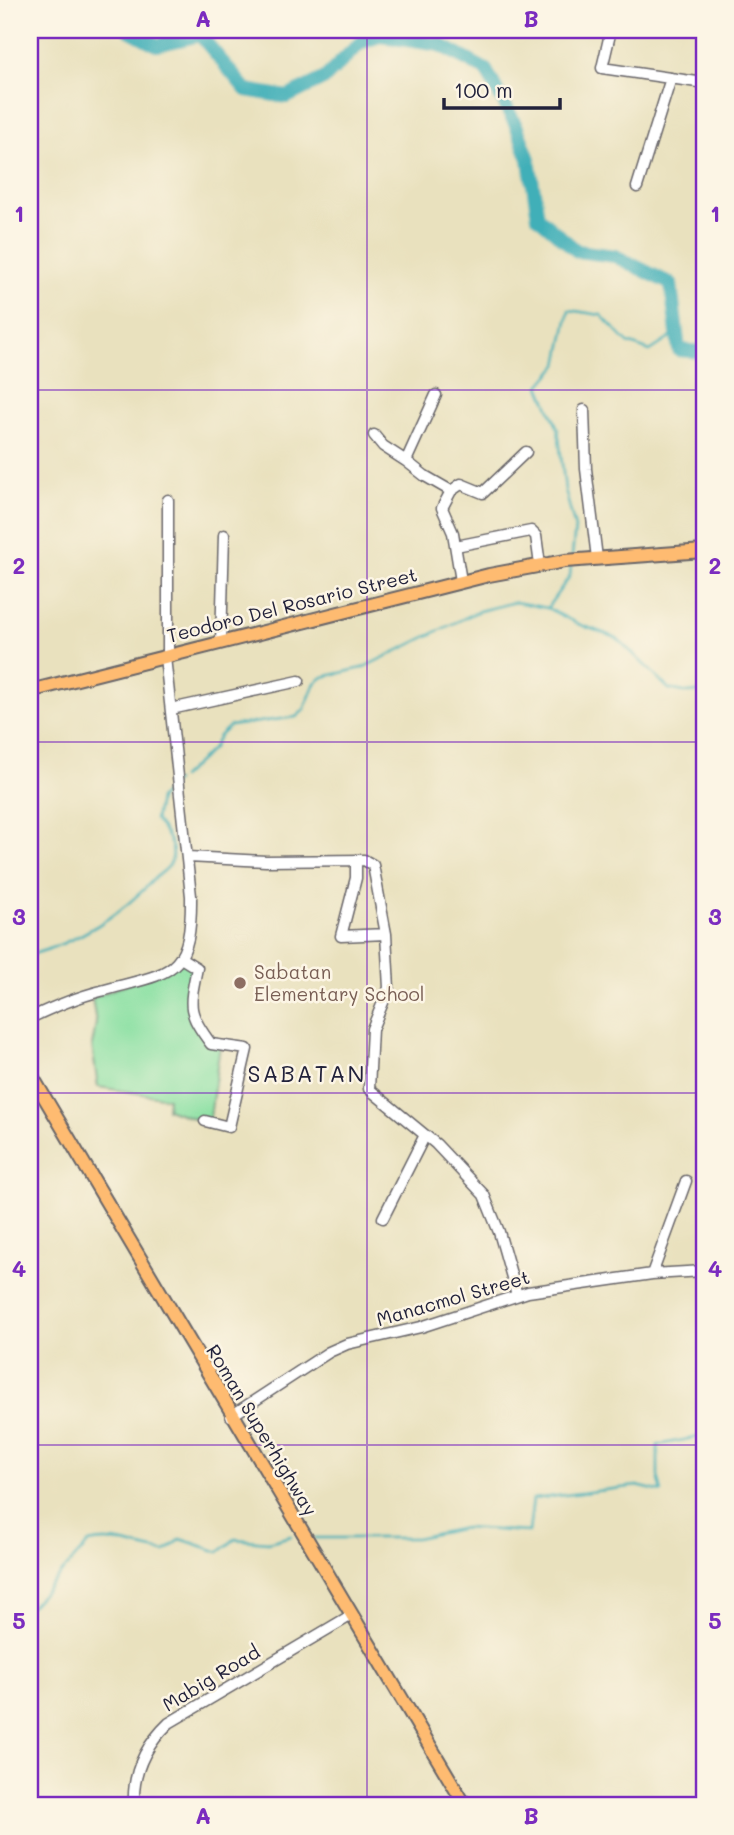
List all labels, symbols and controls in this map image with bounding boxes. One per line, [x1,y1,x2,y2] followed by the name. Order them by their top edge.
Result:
[195,3,211,33] text: A
[523,3,539,33] text: B
[444,66,559,110] scale bar
[454,76,513,103] text: 100 m
[14,198,24,228] text: 1
[710,198,720,228] text: 1
[13,550,25,580] text: 2
[709,550,721,580] text: 2
[164,561,420,648] street label: Teodoro Del Rosario Street
[12,901,26,931] text: 3
[708,901,722,931] text: 3
[254,959,424,1006] place label: Sabatan Elementary School
[232,975,248,991] marker: Sabatan Elementary School
[248,1058,366,1088] district label: SABATAN
[12,1253,26,1283] text: 4
[708,1253,722,1283] text: 4
[373,1264,532,1331] street label: Manacmol Street
[201,1339,324,1520] street label: Roman Superhighway
[12,1605,26,1635] text: 5
[708,1605,722,1635] text: 5
[157,1639,264,1716] street label: Mabig Road
[195,1800,211,1830] text: A
[523,1800,539,1830] text: B

